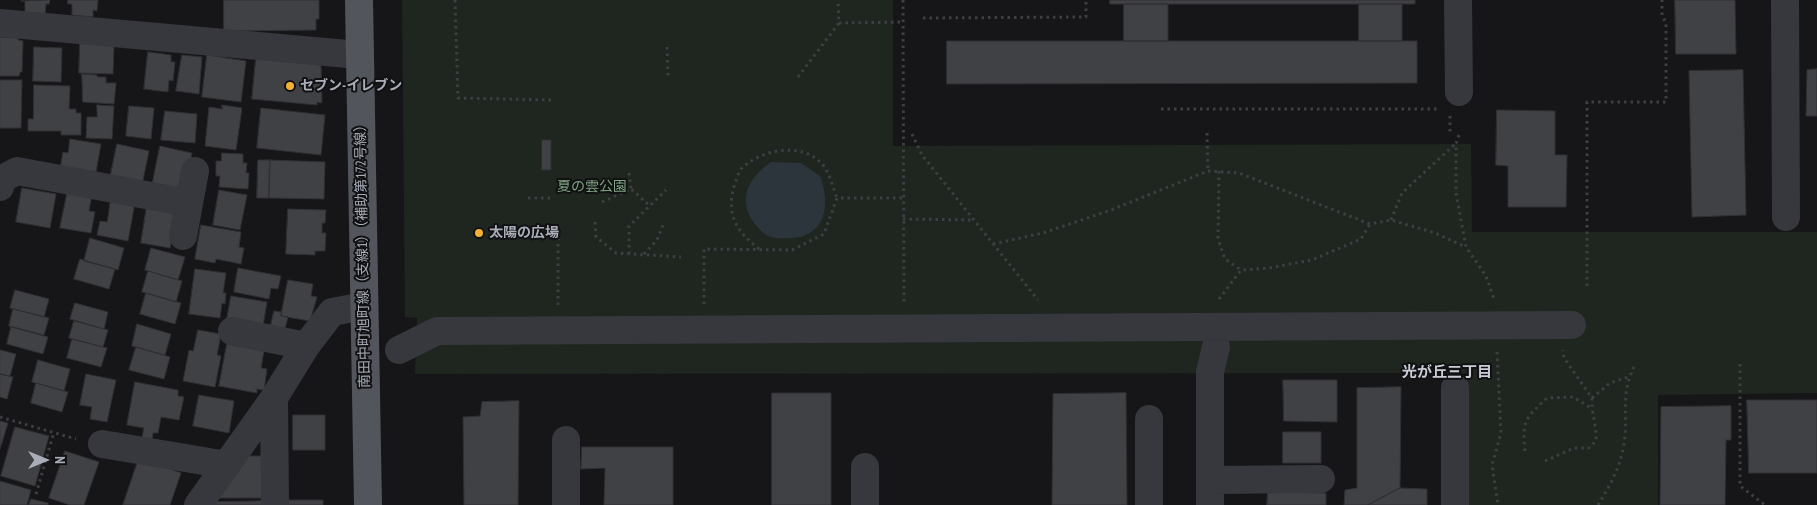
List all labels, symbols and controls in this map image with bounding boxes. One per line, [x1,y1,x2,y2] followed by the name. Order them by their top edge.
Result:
[300,78,402,94] place label: セブン-イレブン
[284,80,296,92] marker: セブン-イレブン
[352,118,374,388] street label: 南田中町旭町線（支線1）（補助第172号線）
[557,179,627,195] park label: 夏の雲公園
[489,225,559,241] place label: 太陽の広場
[473,227,485,239] marker: 太陽の広場
[1402,364,1492,382] district label: 光が丘三丁目
[20,435,70,485] north arrow
[51,456,69,464] text: N

